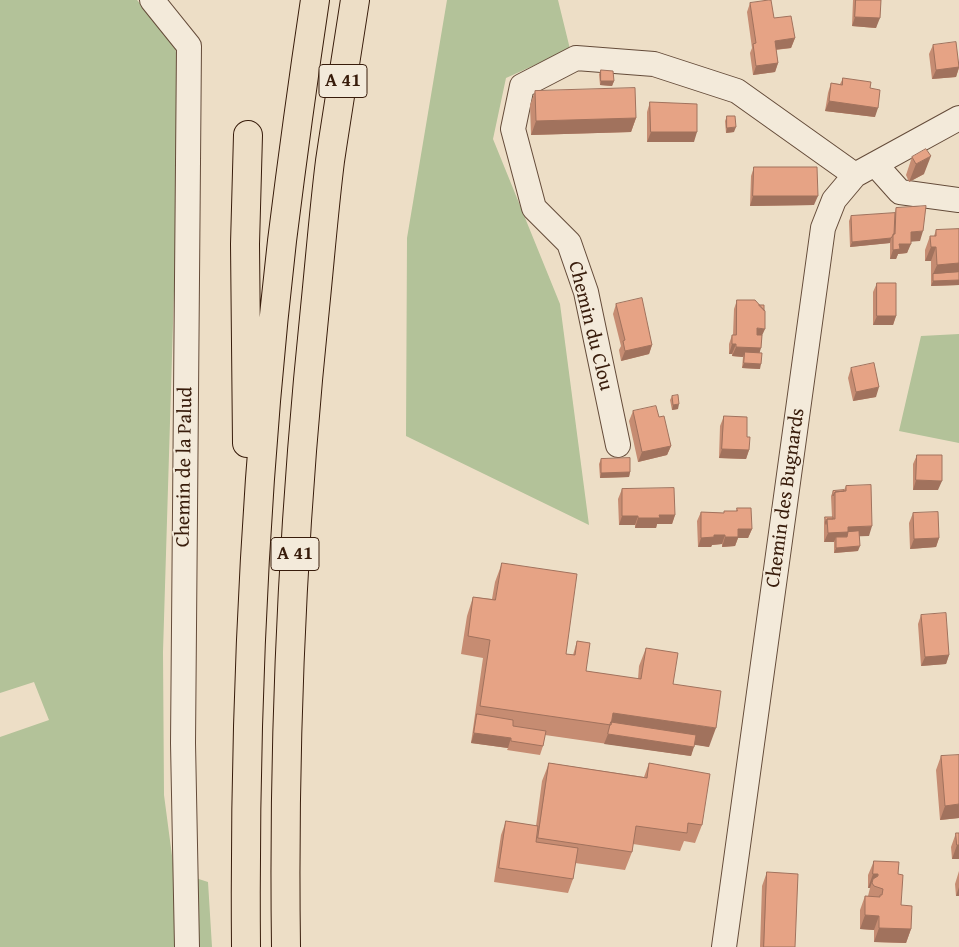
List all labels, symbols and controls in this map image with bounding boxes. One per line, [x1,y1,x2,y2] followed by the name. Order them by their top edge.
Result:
[319,64,367,98] road number: A 41
[562,259,618,393] street label: Chemin du Clou
[172,387,198,547] street label: Chemin de la Palud
[762,407,810,589] street label: Chemin des Bugnards
[271,538,319,570] road number: A 41

